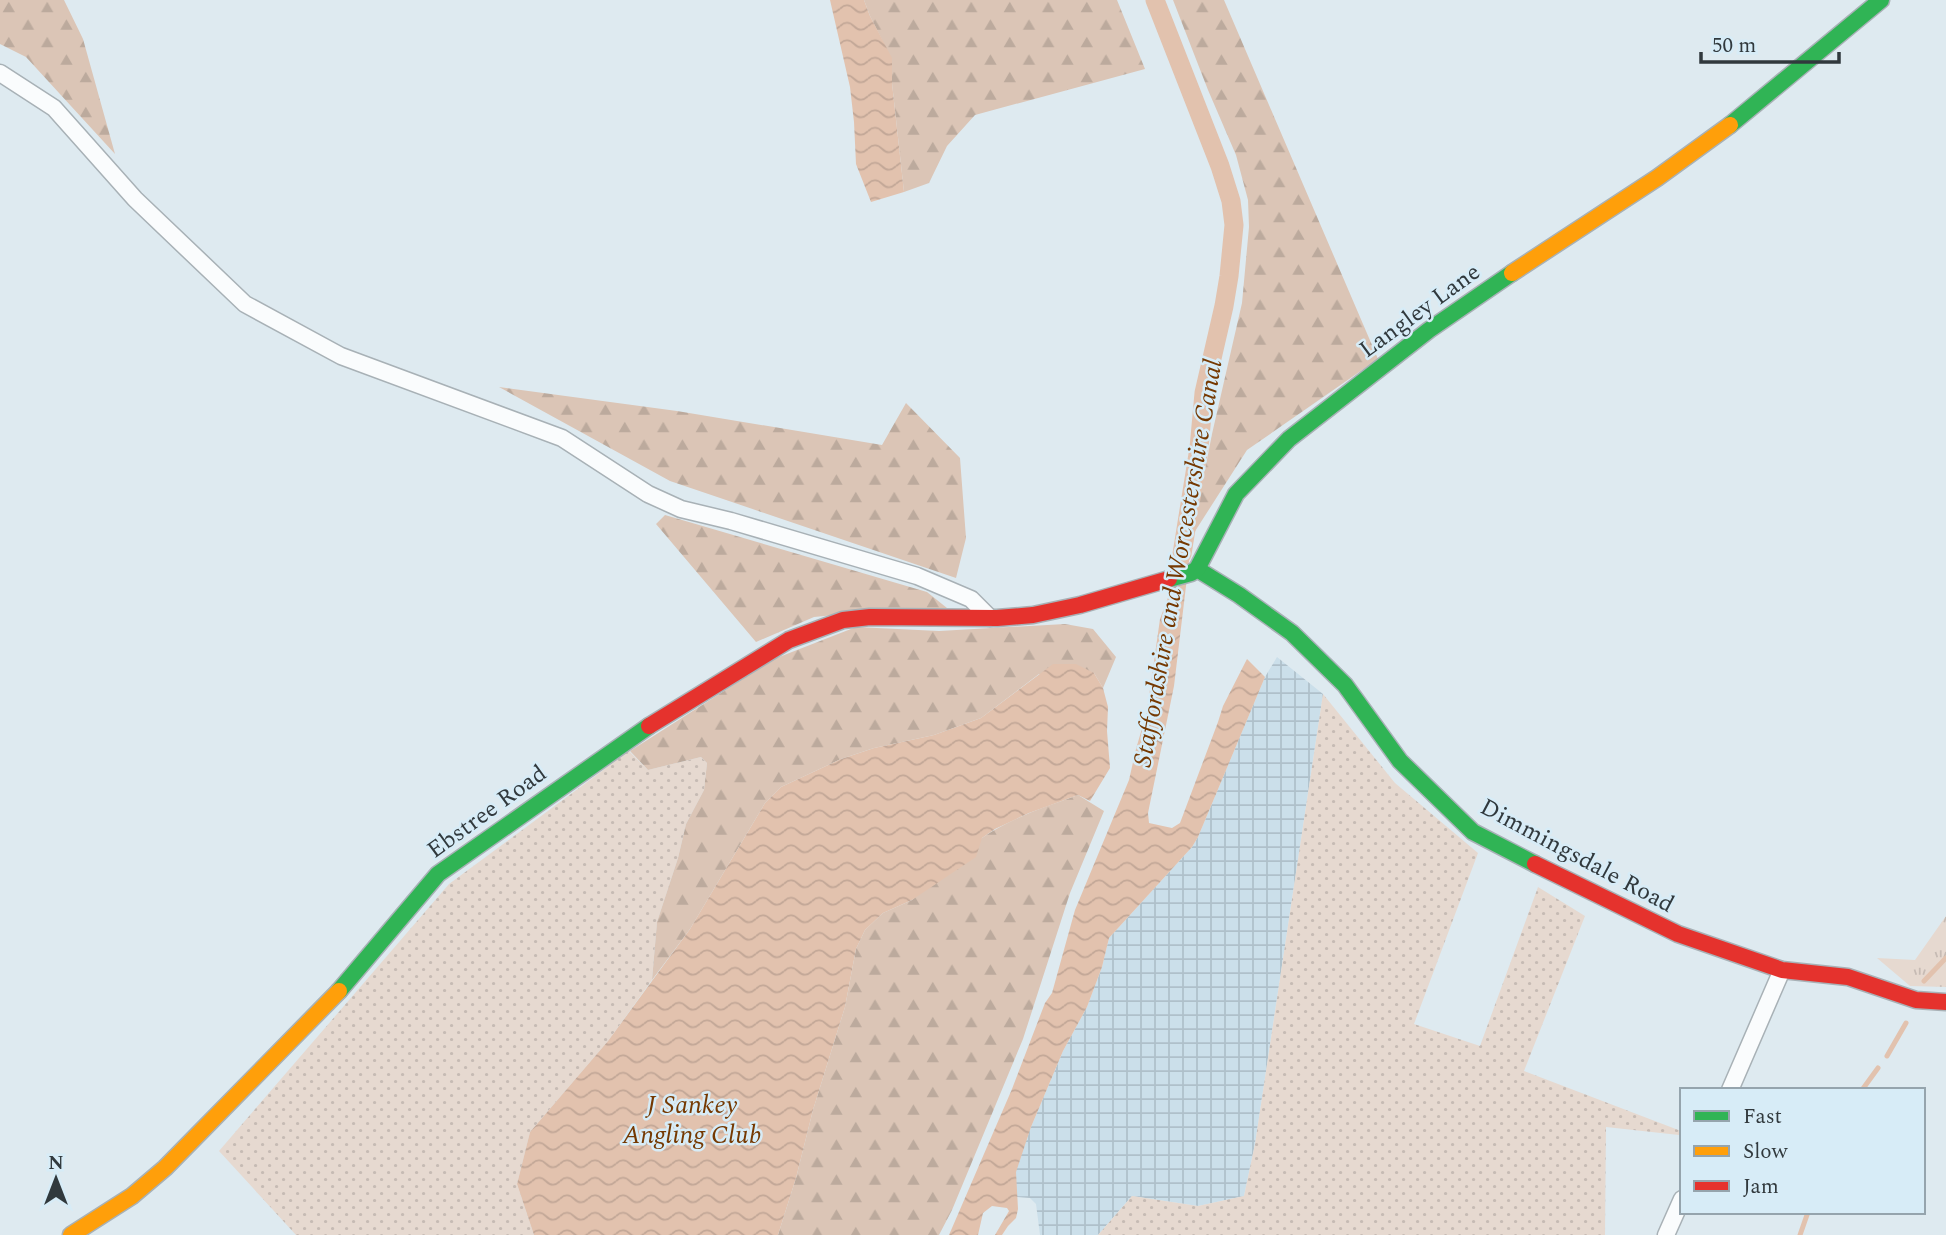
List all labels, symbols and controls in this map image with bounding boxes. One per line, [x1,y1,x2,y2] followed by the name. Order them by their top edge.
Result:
[1701,21,1839,65] scale bar
[1712,30,1756,62] text: 50 m
[1352,255,1488,367] street label: Langley Lane
[1122,356,1234,770] water label: Staffordshire and Worcestershire Canal
[419,756,555,868] street label: Ebstree Road
[1473,789,1681,923] street label: Dimmingsdale Road
[622,1085,761,1155] water label: J Sankey Angling Club
[1680,1088,1925,1214] legend
[1743,1101,1782,1133] text: Fast
[1743,1136,1789,1168] text: Slow
[21,1144,91,1214] north arrow
[48,1149,64,1178] text: N
[1743,1171,1779,1203] text: Jam

